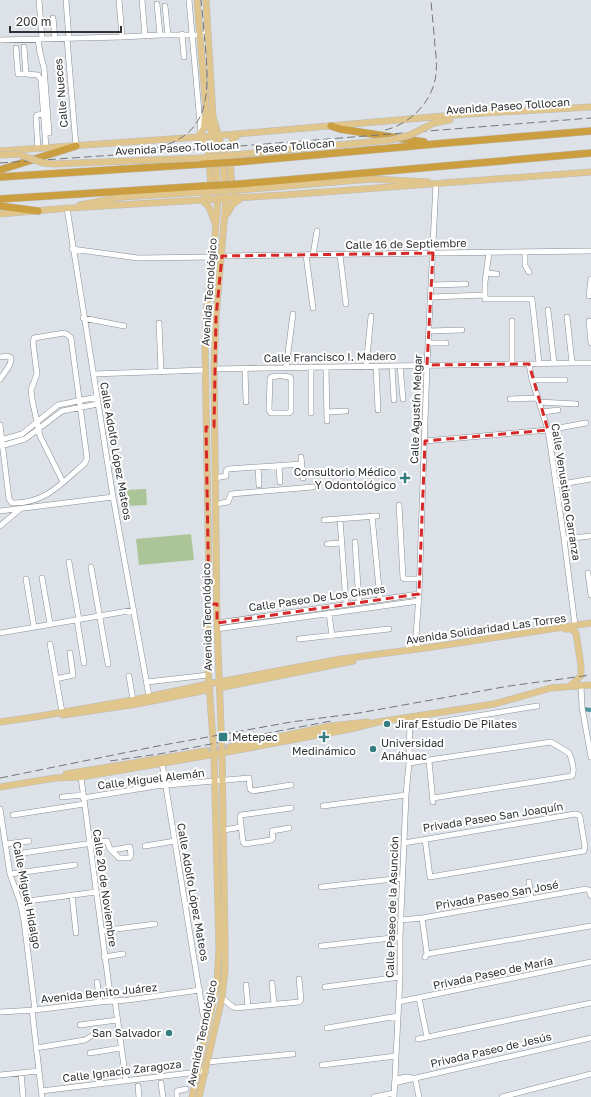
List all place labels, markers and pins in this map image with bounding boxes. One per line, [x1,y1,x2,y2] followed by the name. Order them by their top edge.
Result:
[294,465,396,491] place label: Consultorio Médico Y Odontológico
[399,472,411,484] marker: Consultorio Médico Y Odontológico
[395,717,517,730] place label: Jiraf Estudio De Pilates
[382,719,392,729] marker: Jiraf Estudio De Pilates
[232,730,278,743] place label: Metepec
[217,731,229,743] marker: Metepec
[318,731,330,743] marker: Medinámico
[381,736,444,762] place label: Universidad Anáhuac
[292,744,356,757] place label: Medinámico
[368,744,378,754] marker: Universidad Anáhuac
[92,1026,162,1039] place label: San Salvador
[164,1028,174,1038] marker: San Salvador

